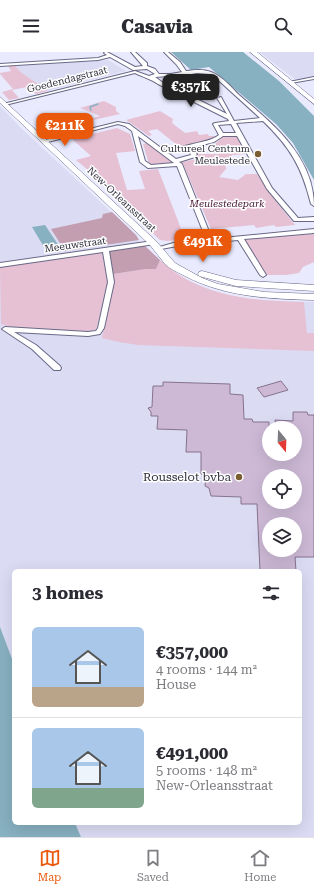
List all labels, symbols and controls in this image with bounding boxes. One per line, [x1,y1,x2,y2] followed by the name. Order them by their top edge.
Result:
[20,15,42,37] icon: menu
[272,15,294,37] icon: search
[121,16,193,37] text: Casavia
[26,64,109,95] street label: Goedendagstraat
[163,74,219,108] pin: €357K
[171,79,211,94] text: €357K
[37,113,93,147] pin: €211K
[45,118,85,133] text: €211K
[161,143,251,166] place label: Cultureel Centrum Meulestede
[253,149,263,159] marker: Cultureel Centrum Meulestede
[85,165,158,234] street label: New-Orleansstraat
[189,198,265,209] park label: Meulestedepark
[175,229,231,263] pin: €491K
[183,234,223,249] text: €491K
[44,235,107,254] street label: Meeuwstraat
[262,421,302,461] north arrow
[262,421,302,557] map controls
[262,469,302,509] button: locate
[143,470,231,484] place label: Rousselot bvba
[234,472,244,482] marker: Rousselot bvba
[262,517,302,557] button: layers
[260,582,282,604] icon: filters
[32,583,103,603] text: 3 homes
[156,642,228,662] text: €357,000
[64,643,112,691] icon: home
[156,662,257,677] text: 4 rooms · 144 m²
[156,677,196,692] text: House
[156,743,228,763] text: €491,000
[64,744,112,792] icon: home
[156,763,257,778] text: 5 rooms · 148 m²
[156,778,273,793] text: New-Orleansstraat
[38,847,61,884] tab: Map
[137,847,169,884] tab: Saved
[244,847,276,884] tab: Home

